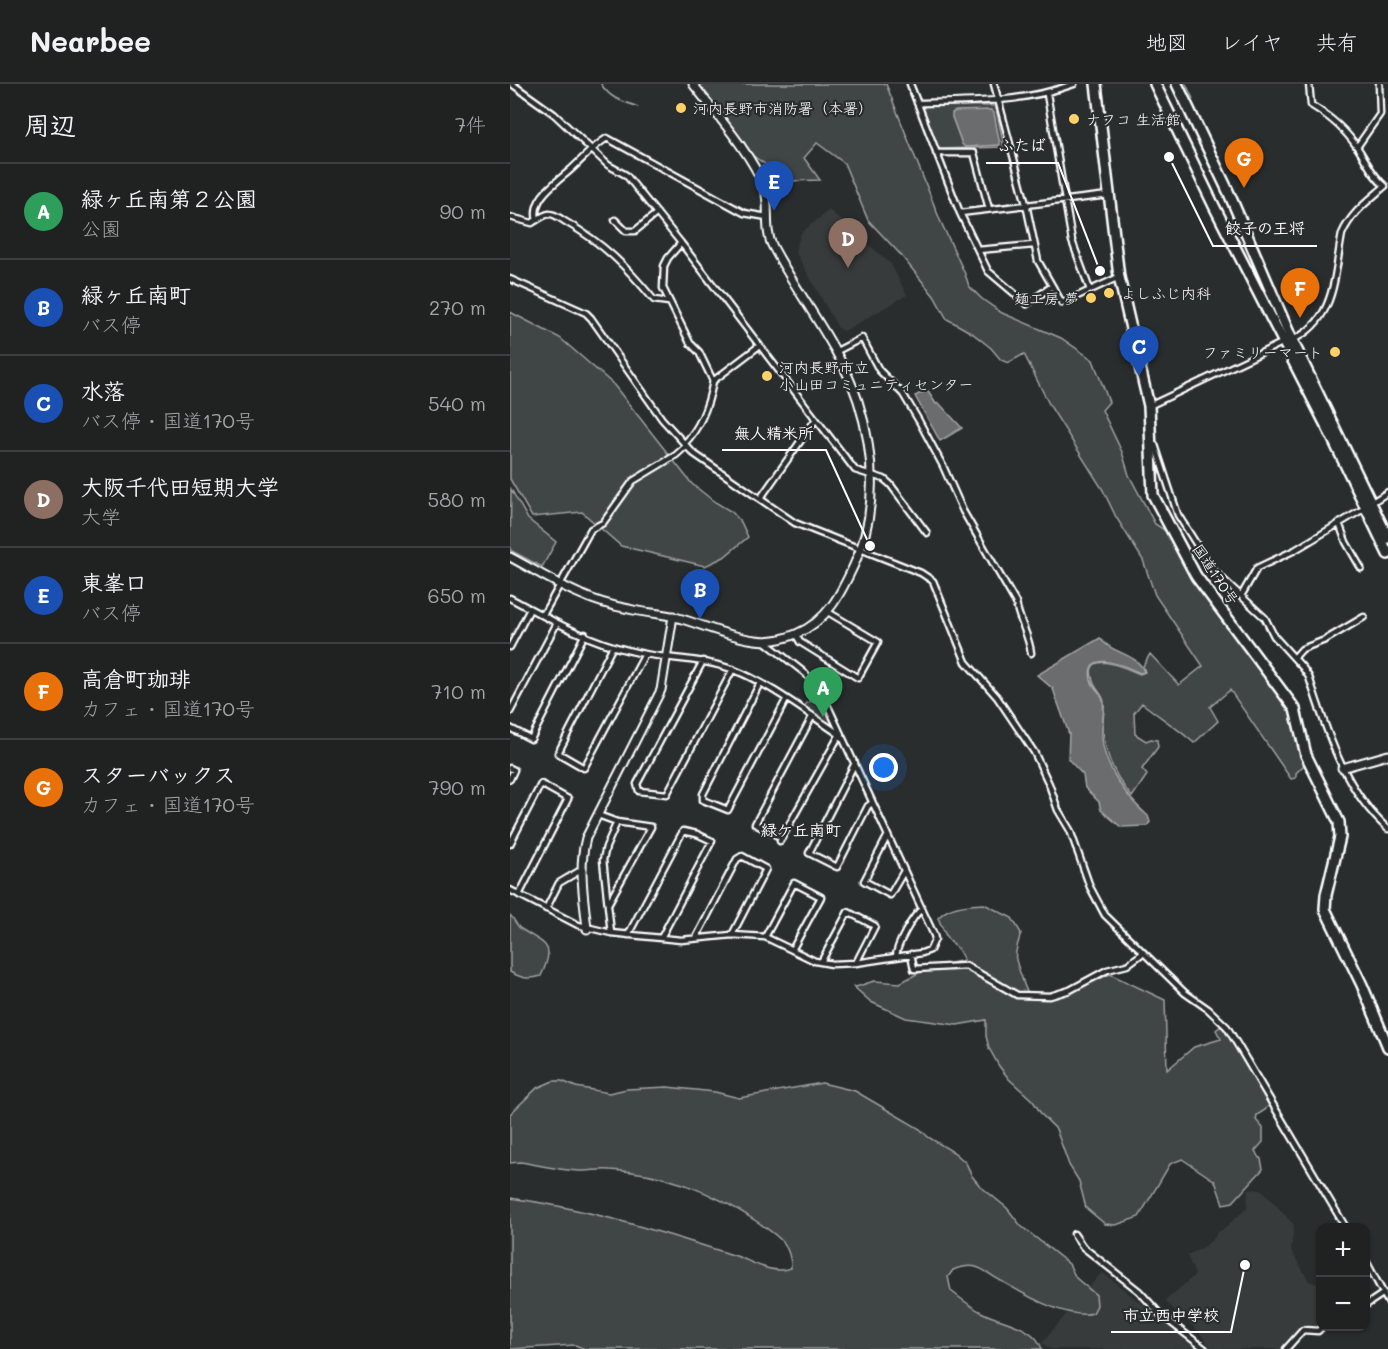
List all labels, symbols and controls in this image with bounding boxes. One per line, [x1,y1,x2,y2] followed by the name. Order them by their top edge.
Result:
[30,23,151,59] text: Nearbee
[1146,28,1188,55] text: 地図
[1221,28,1283,55] text: レイヤ
[1316,28,1358,55] text: 共有
[693,98,873,118] place label: 河内長野市消防署（本署）
[674,101,688,115] marker: 河内長野市消防署（本署）
[24,108,76,142] text: 周辺
[1086,109,1181,129] place label: ナフコ 生活館
[455,111,486,137] text: 7件
[1067,112,1081,126] marker: ナフコ 生活館
[986,129,1058,163] callout: ふたば
[998,134,1046,155] text: ふたば
[1224,138,1264,188] pin: G
[754,162,794,211] pin: E
[81,184,257,213] text: 緑ヶ丘南第２公園
[37,198,50,224] text: A
[440,198,486,224] text: 90 m
[1213,212,1317,246] callout: 餃子の王将
[81,215,121,241] text: 公園
[1225,217,1305,238] text: 餃子の王将
[828,218,868,268] pin: D
[1280,268,1320,318] pin: F
[81,280,191,309] text: 緑ヶ丘南町
[1121,283,1211,303] place label: よしふじ内科
[1102,286,1116,300] marker: よしふじ内科
[1014,288,1079,308] place label: 麺工房 夢
[1084,291,1098,305] marker: 麺工房 夢
[37,294,50,320] text: B
[429,294,486,320] text: 270 m
[81,311,141,337] text: バス停
[1120,326,1158,376] pin: C
[1203,342,1323,362] place label: ファミリーマート
[1328,345,1342,359] marker: ファミリーマート
[779,357,973,394] place label: 河内長野市立 小山田コミュニティセンター
[760,369,774,383] marker: 河内長野市立 小山田コミュニティセンター
[81,376,125,405] text: 水落
[36,390,51,416] text: C
[428,390,486,416] text: 540 m
[81,407,255,433] text: バス停 · 国道170号
[722,416,826,450] callout: 無人精米所
[734,422,814,443] text: 無人精米所
[81,472,279,501] text: 大阪千代田短期大学
[36,486,51,512] text: D
[428,486,486,512] text: 580 m
[81,503,121,529] text: 大学
[1188,540,1244,608] street label: 国道170号
[81,568,147,597] text: 東峯口
[680,570,720,619] pin: B
[37,582,50,608] text: E
[428,582,486,608] text: 650 m
[81,599,141,625] text: バス停
[81,664,191,693] text: 高倉町珈琲
[804,668,842,717] pin: A
[37,678,50,704] text: F
[431,678,486,704] text: 710 m
[81,695,255,721] text: カフェ · 国道170号
[869,753,898,782] your location
[81,760,235,789] text: スターバックス
[36,774,51,800] text: G
[428,774,486,800] text: 790 m
[81,791,255,817] text: カフェ · 国道170号
[761,819,841,840] district label: 緑ケ丘南町
[1316,1223,1370,1331] map controls
[1316,1223,1370,1277] button: +
[1316,1277,1370,1331] button: −
[1111,1298,1231,1332] callout: 市立西中学校
[1123,1304,1219,1325] text: 市立西中学校

